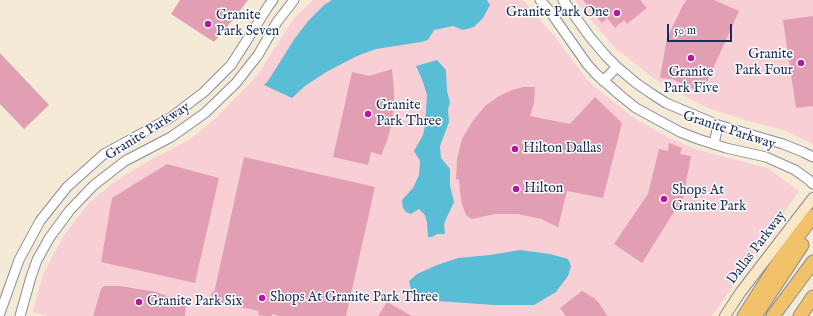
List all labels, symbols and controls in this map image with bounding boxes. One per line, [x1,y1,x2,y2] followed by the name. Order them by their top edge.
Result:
[506,5,609,21] place label: Granite Park One
[216,8,279,40] place label: Granite Park Seven
[612,8,622,18] marker: Granite Park One
[669,16,734,42] scale bar
[203,19,213,29] marker: Granite Park Seven
[674,23,696,38] text: 50 m
[735,47,793,80] place label: Granite Park Four
[686,53,696,63] marker: Granite Park Five
[796,58,806,68] marker: Granite Park Four
[664,65,718,98] place label: Granite Park Five
[376,98,441,130] place label: Granite Park Three
[103,99,193,165] street label: Granite Parkway
[681,108,777,154] street label: Granite Parkway
[363,109,373,119] marker: Granite Park Three
[523,141,601,157] place label: Hilton Dallas
[510,144,520,154] marker: Hilton Dallas
[524,181,563,197] place label: Hilton
[672,183,746,216] place label: Shops At Granite Park
[511,184,521,194] marker: Hilton
[659,194,669,204] marker: Shops At Granite Park
[724,208,790,288] street label: Dallas Parkway
[270,290,438,306] place label: Shops At Granite Park Three
[257,293,267,303] marker: Shops At Granite Park Three
[147,294,242,310] place label: Granite Park Six
[134,297,144,307] marker: Granite Park Six

